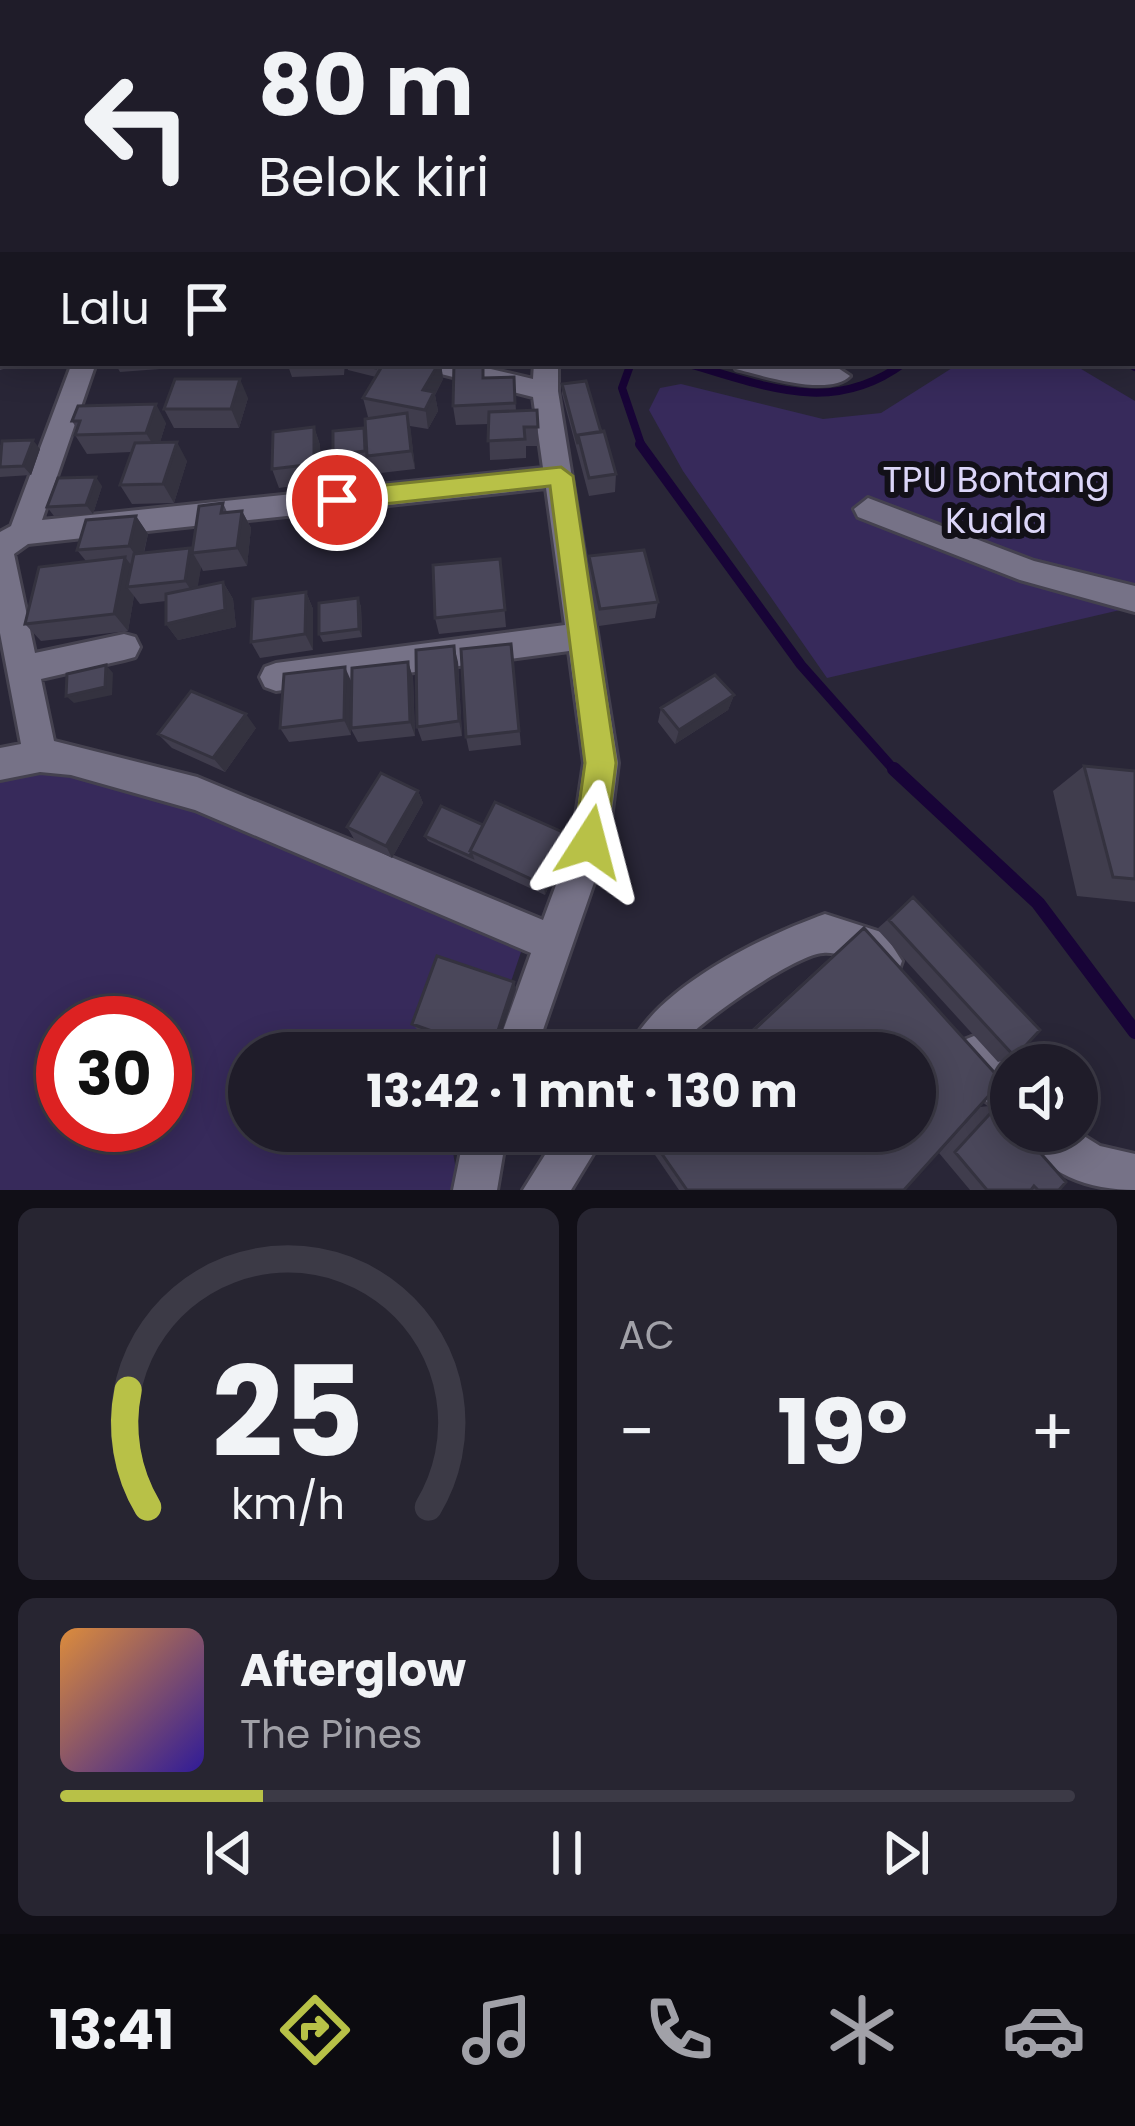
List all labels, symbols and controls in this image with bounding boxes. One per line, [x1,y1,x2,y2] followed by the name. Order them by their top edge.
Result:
[258,27,474,144] text: 80 m
[60,48,216,204] icon: left
[258,139,489,215] text: Belok kiri
[174,276,240,342] icon: arrive
[60,277,150,340] text: Lalu
[286,449,388,551] pin
[882,454,1110,546] park label: TPU Bontang Kuala
[304,467,370,533] icon: arrive
[527,779,653,905] position arrow
[36,996,192,1152] speed limit sign: 30
[990,1044,1098,1152] map controls
[990,1044,1098,1152] button: sound
[366,1060,798,1123] text: 13:42 · 1 mnt · 130 m
[619,1308,675,1363] text: AC
[212,1325,364,1500] text: 25
[777,1369,908,1496] text: 19°
[619,1386,655,1478] text: −
[1030,1386,1075,1478] text: +
[231,1474,345,1534] text: km/h
[240,1639,466,1702] text: Afterglow
[240,1707,422,1762] text: The Pines
[196,1820,262,1886] icon: previous
[534,1820,600,1886] icon: pause
[873,1820,939,1886] icon: next
[273,1988,357,2072] icon: directions
[455,1988,539,2072] icon: music
[637,1988,721,2072] icon: phone
[820,1988,904,2072] icon: climate
[1002,1988,1086,2072] icon: car
[49,1992,174,2068] text: 13:41

